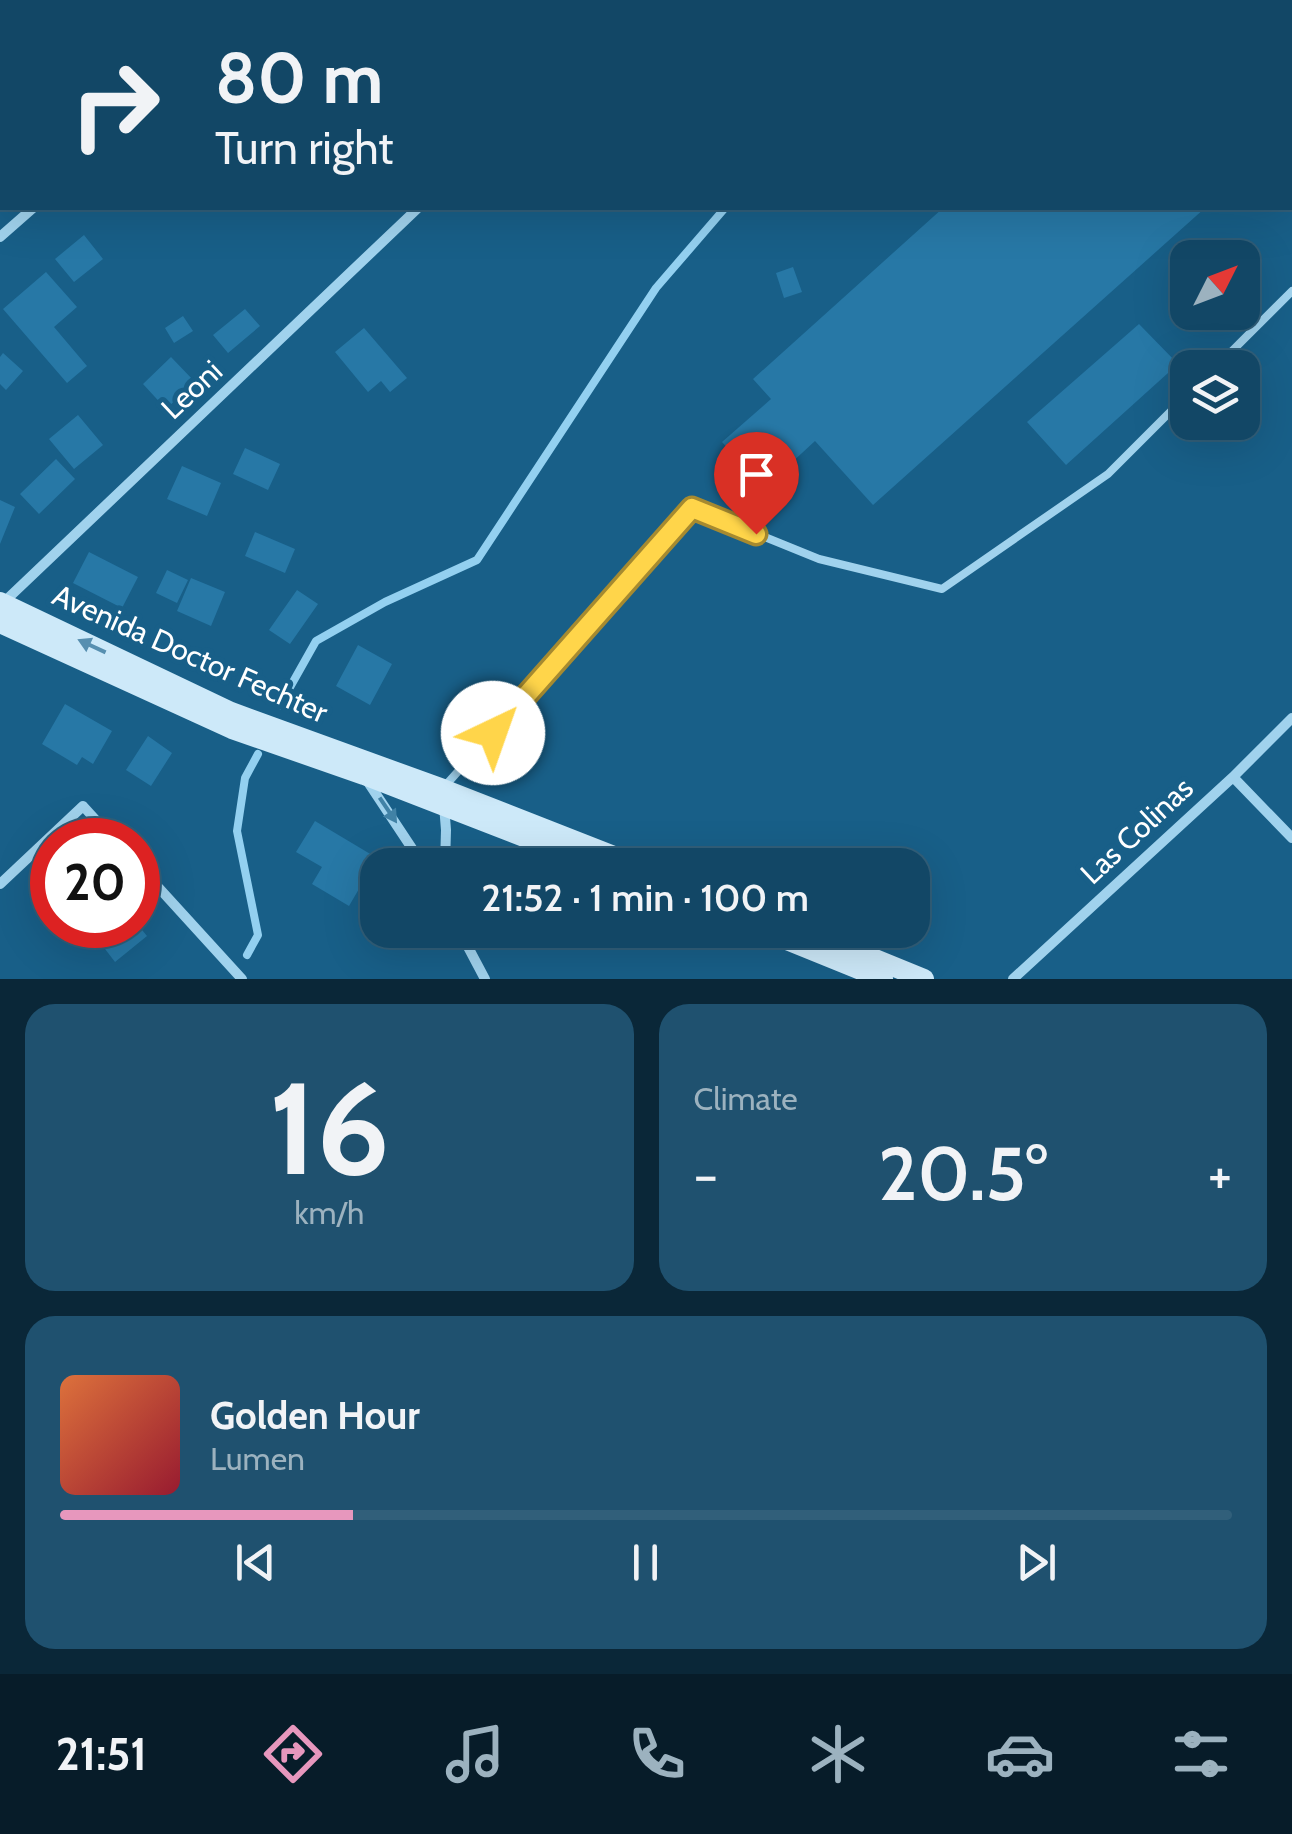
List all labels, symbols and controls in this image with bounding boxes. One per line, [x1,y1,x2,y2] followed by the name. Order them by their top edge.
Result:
[215,35,383,121] text: 80 m
[50,40,180,170] icon: right
[215,121,394,175] text: Turn right
[1170,240,1260,330] north arrow
[1170,240,1260,440] map controls
[1170,350,1260,440] button: layers
[154,352,230,427] street label: Leoni
[714,432,799,535] pin
[729,447,784,502] icon: arrive
[47,576,334,731] street label: Avenida Doctor Fechter
[78,637,107,654] one-way arrow
[441,681,545,785] position arrow
[1073,769,1201,892] street label: Las Colinas
[378,797,396,824] one-way arrow
[30,818,160,948] speed limit sign: 20
[481,874,809,921] text: 21:52 · 1 min · 100 m
[269,1049,390,1207] text: 16
[694,1079,798,1118] text: Climate
[878,1128,1048,1219] text: 20.5°
[694,1141,718,1208] text: −
[1208,1141,1232,1208] text: +
[294,1193,364,1232] text: km/h
[210,1392,420,1439] text: Golden Hour
[210,1439,305,1478] text: Lumen
[228,1535,283,1590] icon: previous
[618,1535,673,1590] icon: pause
[1009,1535,1064,1590] icon: next
[258,1719,328,1789] icon: directions
[440,1719,510,1789] icon: music
[622,1719,692,1789] icon: phone
[803,1719,873,1789] icon: climate
[985,1719,1055,1789] icon: car
[1166,1719,1236,1789] icon: filters
[56,1727,147,1781] text: 21:51

